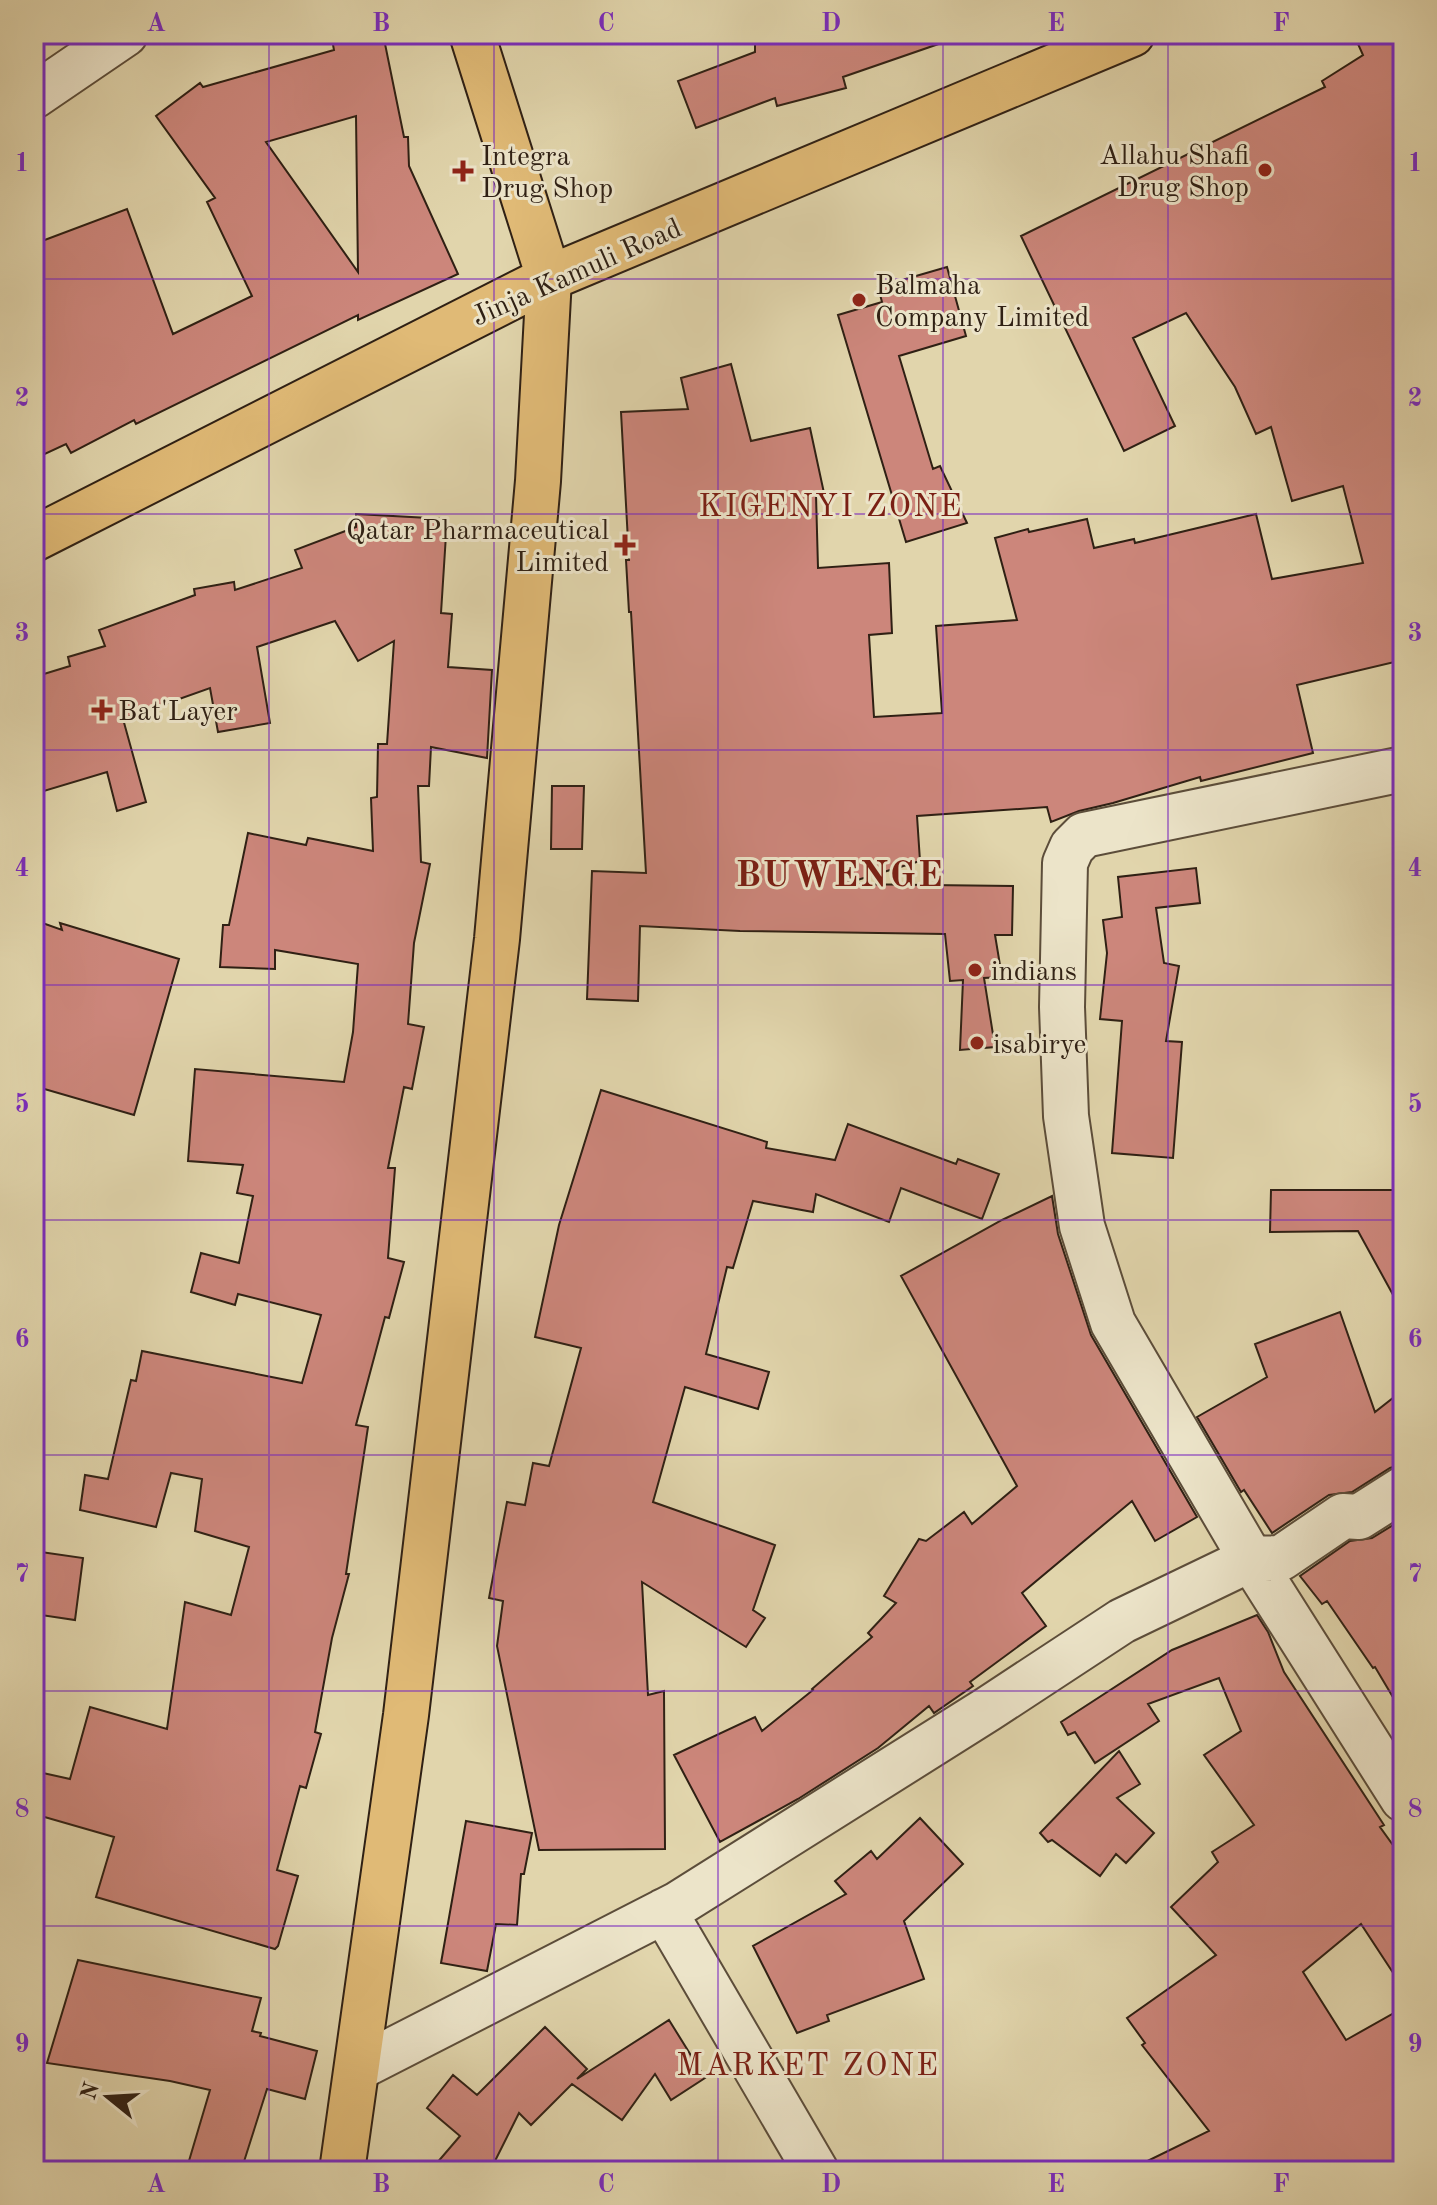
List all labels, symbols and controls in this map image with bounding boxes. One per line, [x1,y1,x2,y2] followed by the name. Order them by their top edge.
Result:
[146,11,166,37] text: A
[372,11,390,37] text: B
[597,11,615,37] text: C
[821,11,841,37] text: D
[1047,11,1065,37] text: E
[1272,11,1290,37] text: F
[1099,143,1249,203] place label: Allahu Shafi Drug Shop
[481,144,613,204] place label: Integra Drug Shop
[14,151,30,177] text: 1
[1407,151,1423,177] text: 1
[452,160,474,182] marker: Integra Drug Shop
[1256,161,1274,179] marker: Allahu Shafi Drug Shop
[468,215,686,332] street label: Jinja Kamuli Road
[875,273,1089,333] place label: Balmaha Company Limited
[850,291,868,309] marker: Balmaha Company Limited
[14,386,30,412] text: 2
[1407,386,1423,412] text: 2
[698,492,964,524] district label: KIGENYI ZONE
[346,518,609,578] place label: Qatar Pharmaceutical Limited
[616,536,634,554] marker: Qatar Pharmaceutical Limited
[14,621,30,647] text: 3
[1407,621,1423,647] text: 3
[118,699,238,727] place label: Bat'Layer
[93,701,111,719] marker: Bat'Layer
[14,856,30,882] text: 4
[1407,856,1423,882] text: 4
[736,859,944,895] district label: BUWENGE
[991,959,1077,987] place label: indians
[966,961,984,979] marker: indians
[993,1032,1086,1060] place label: isabirye
[968,1034,986,1052] marker: isabirye
[14,1092,30,1118] text: 5
[1407,1092,1423,1118] text: 5
[14,1327,30,1353] text: 6
[1407,1327,1423,1353] text: 6
[14,1562,30,1588] text: 7
[1407,1562,1423,1588] text: 7
[14,1797,30,1823] text: 8
[1407,1797,1423,1823] text: 8
[14,2032,30,2058] text: 9
[1407,2032,1423,2058] text: 9
[676,2051,940,2083] district label: MARKET ZONE
[68,2057,148,2137] north arrow
[78,2080,104,2103] text: N
[146,2172,166,2198] text: A
[372,2172,390,2198] text: B
[597,2172,615,2198] text: C
[821,2172,841,2198] text: D
[1047,2172,1065,2198] text: E
[1272,2172,1290,2198] text: F

